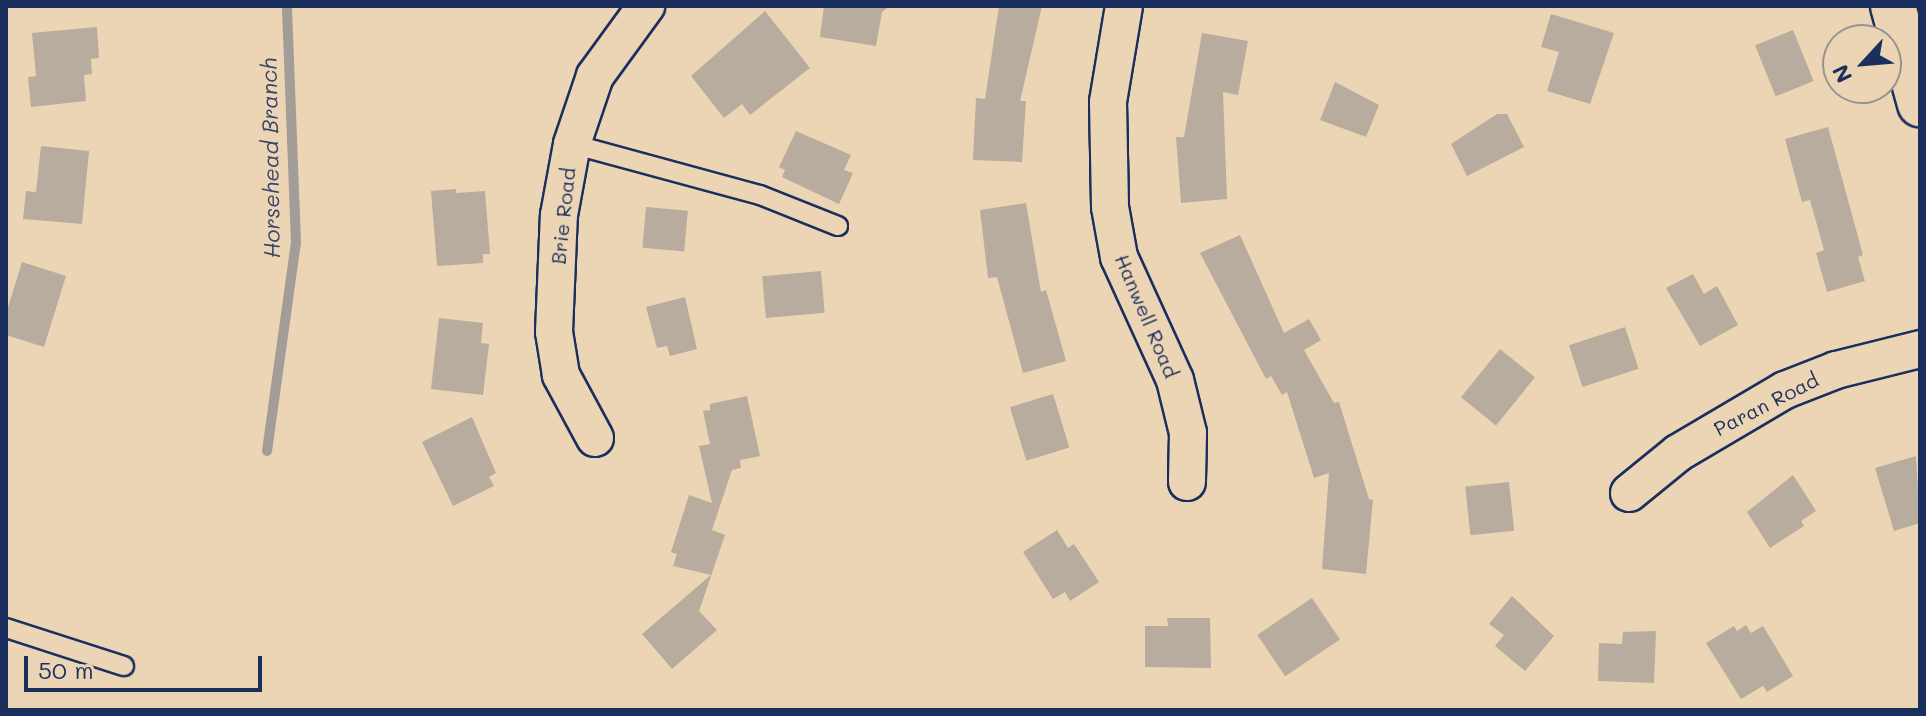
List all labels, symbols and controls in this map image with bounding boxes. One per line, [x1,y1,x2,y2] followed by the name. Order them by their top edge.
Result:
[1822,24,1902,104] north arrow
[255,57,285,259] water label: Horsehead Branch
[1825,60,1858,88] text: N
[546,166,580,266] street label: Brie Road
[1110,251,1184,381] street label: Hanwell Road
[1710,367,1822,441] street label: Paran Road
[28,640,266,690] scale bar
[38,654,94,685] text: 50 m

